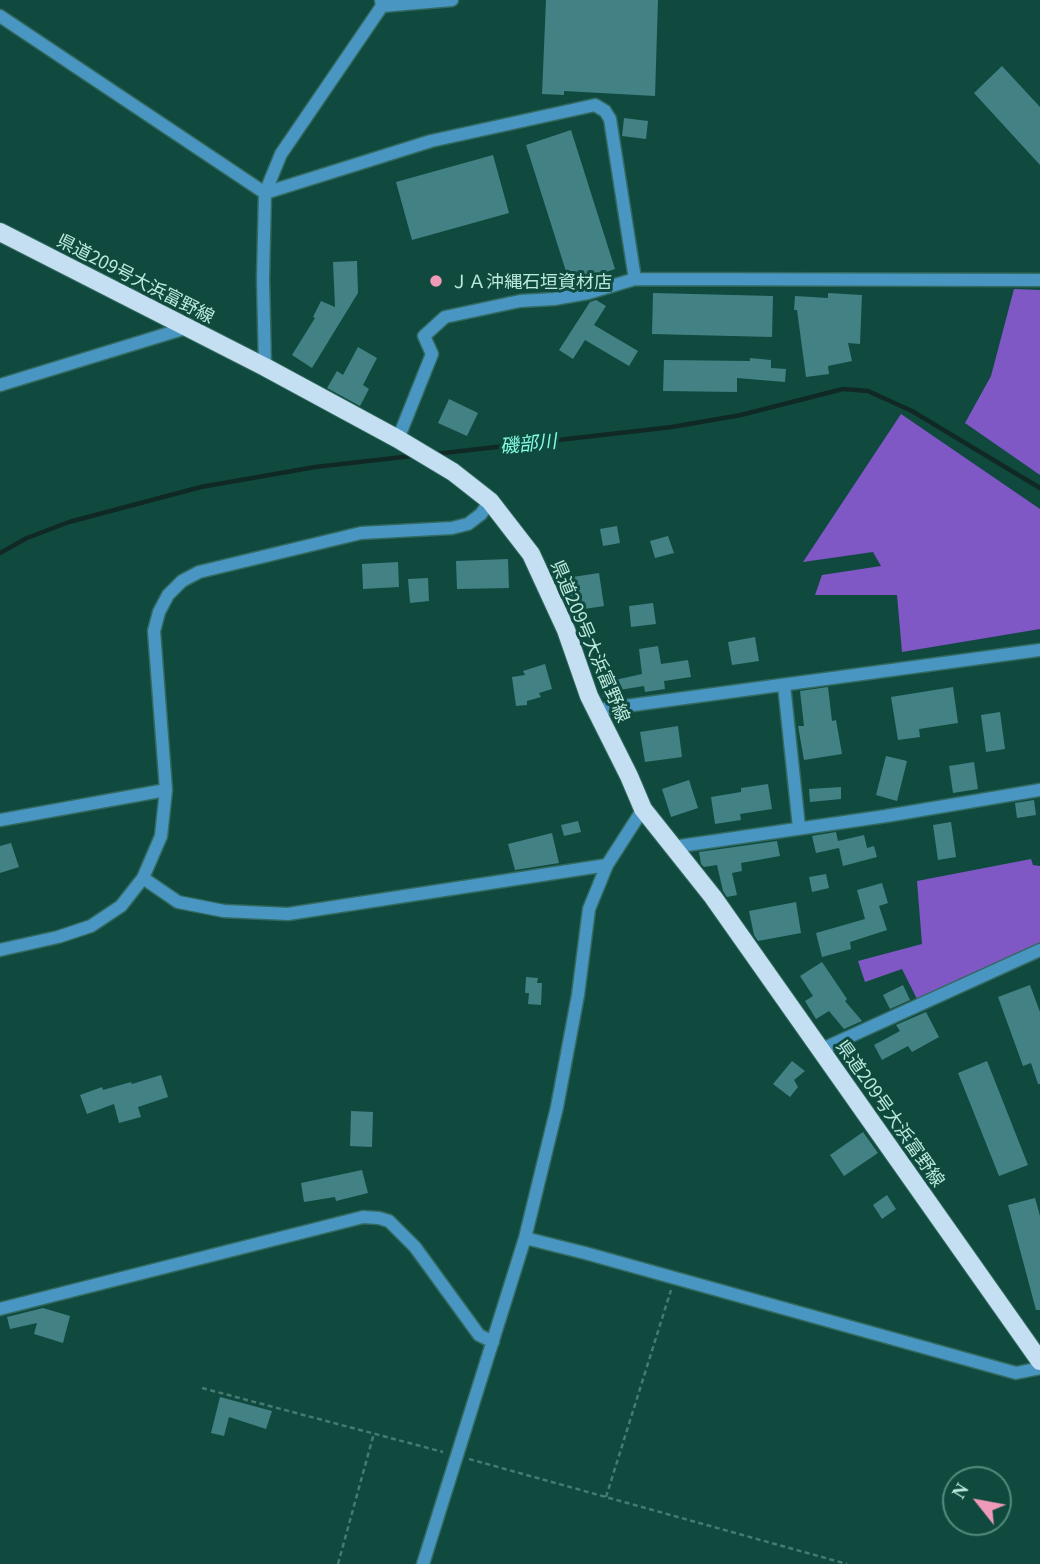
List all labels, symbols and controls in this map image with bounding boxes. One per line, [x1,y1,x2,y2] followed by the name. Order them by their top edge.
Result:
[54,229,218,327] street label: 県道209号大浜富野線
[450,270,612,292] place label: ＪＡ沖縄石垣資材店
[428,273,444,289] marker: ＪＡ沖縄石垣資材店
[498,429,558,457] water label: 磯部川
[547,557,635,725] street label: 県道209号大浜富野線
[832,1036,950,1190] street label: 県道209号大浜富野線
[942,1466,1012,1536] north arrow
[948,1480,973,1502] text: N

